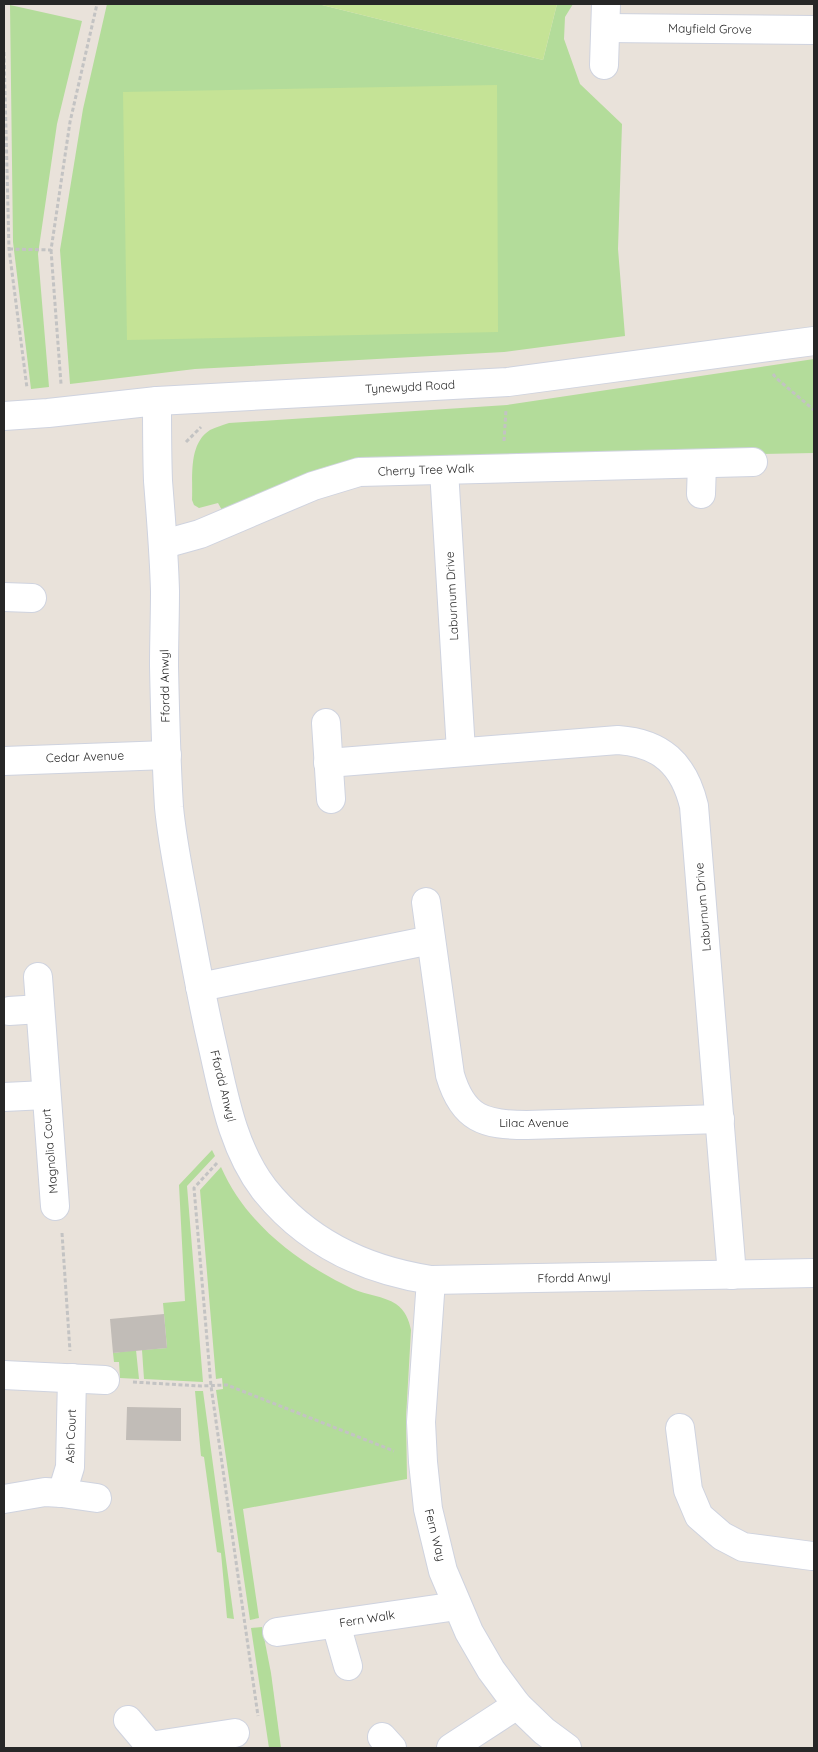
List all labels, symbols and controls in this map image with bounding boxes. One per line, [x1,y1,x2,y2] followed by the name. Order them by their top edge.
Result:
[668,20,752,37] street label: Mayfield Grove
[365,377,455,396] street label: Tynewydd Road
[378,460,474,479] street label: Cherry Tree Walk
[442,551,461,641] street label: Laburnum Drive
[156,649,173,723] street label: Ffordd Anwyl
[46,748,124,765] street label: Cedar Avenue
[691,862,714,952] street label: Laburnum Drive
[207,1048,240,1123] street label: Ffordd Anwyl
[38,1108,61,1194] street label: Magnolia Court
[499,1115,569,1130] street label: Lilac Avenue
[537,1269,611,1286] street label: Ffordd Anwyl
[62,1409,79,1463] street label: Ash Court
[422,1507,449,1563] street label: Fern Way
[338,1607,396,1630] street label: Fern Walk

